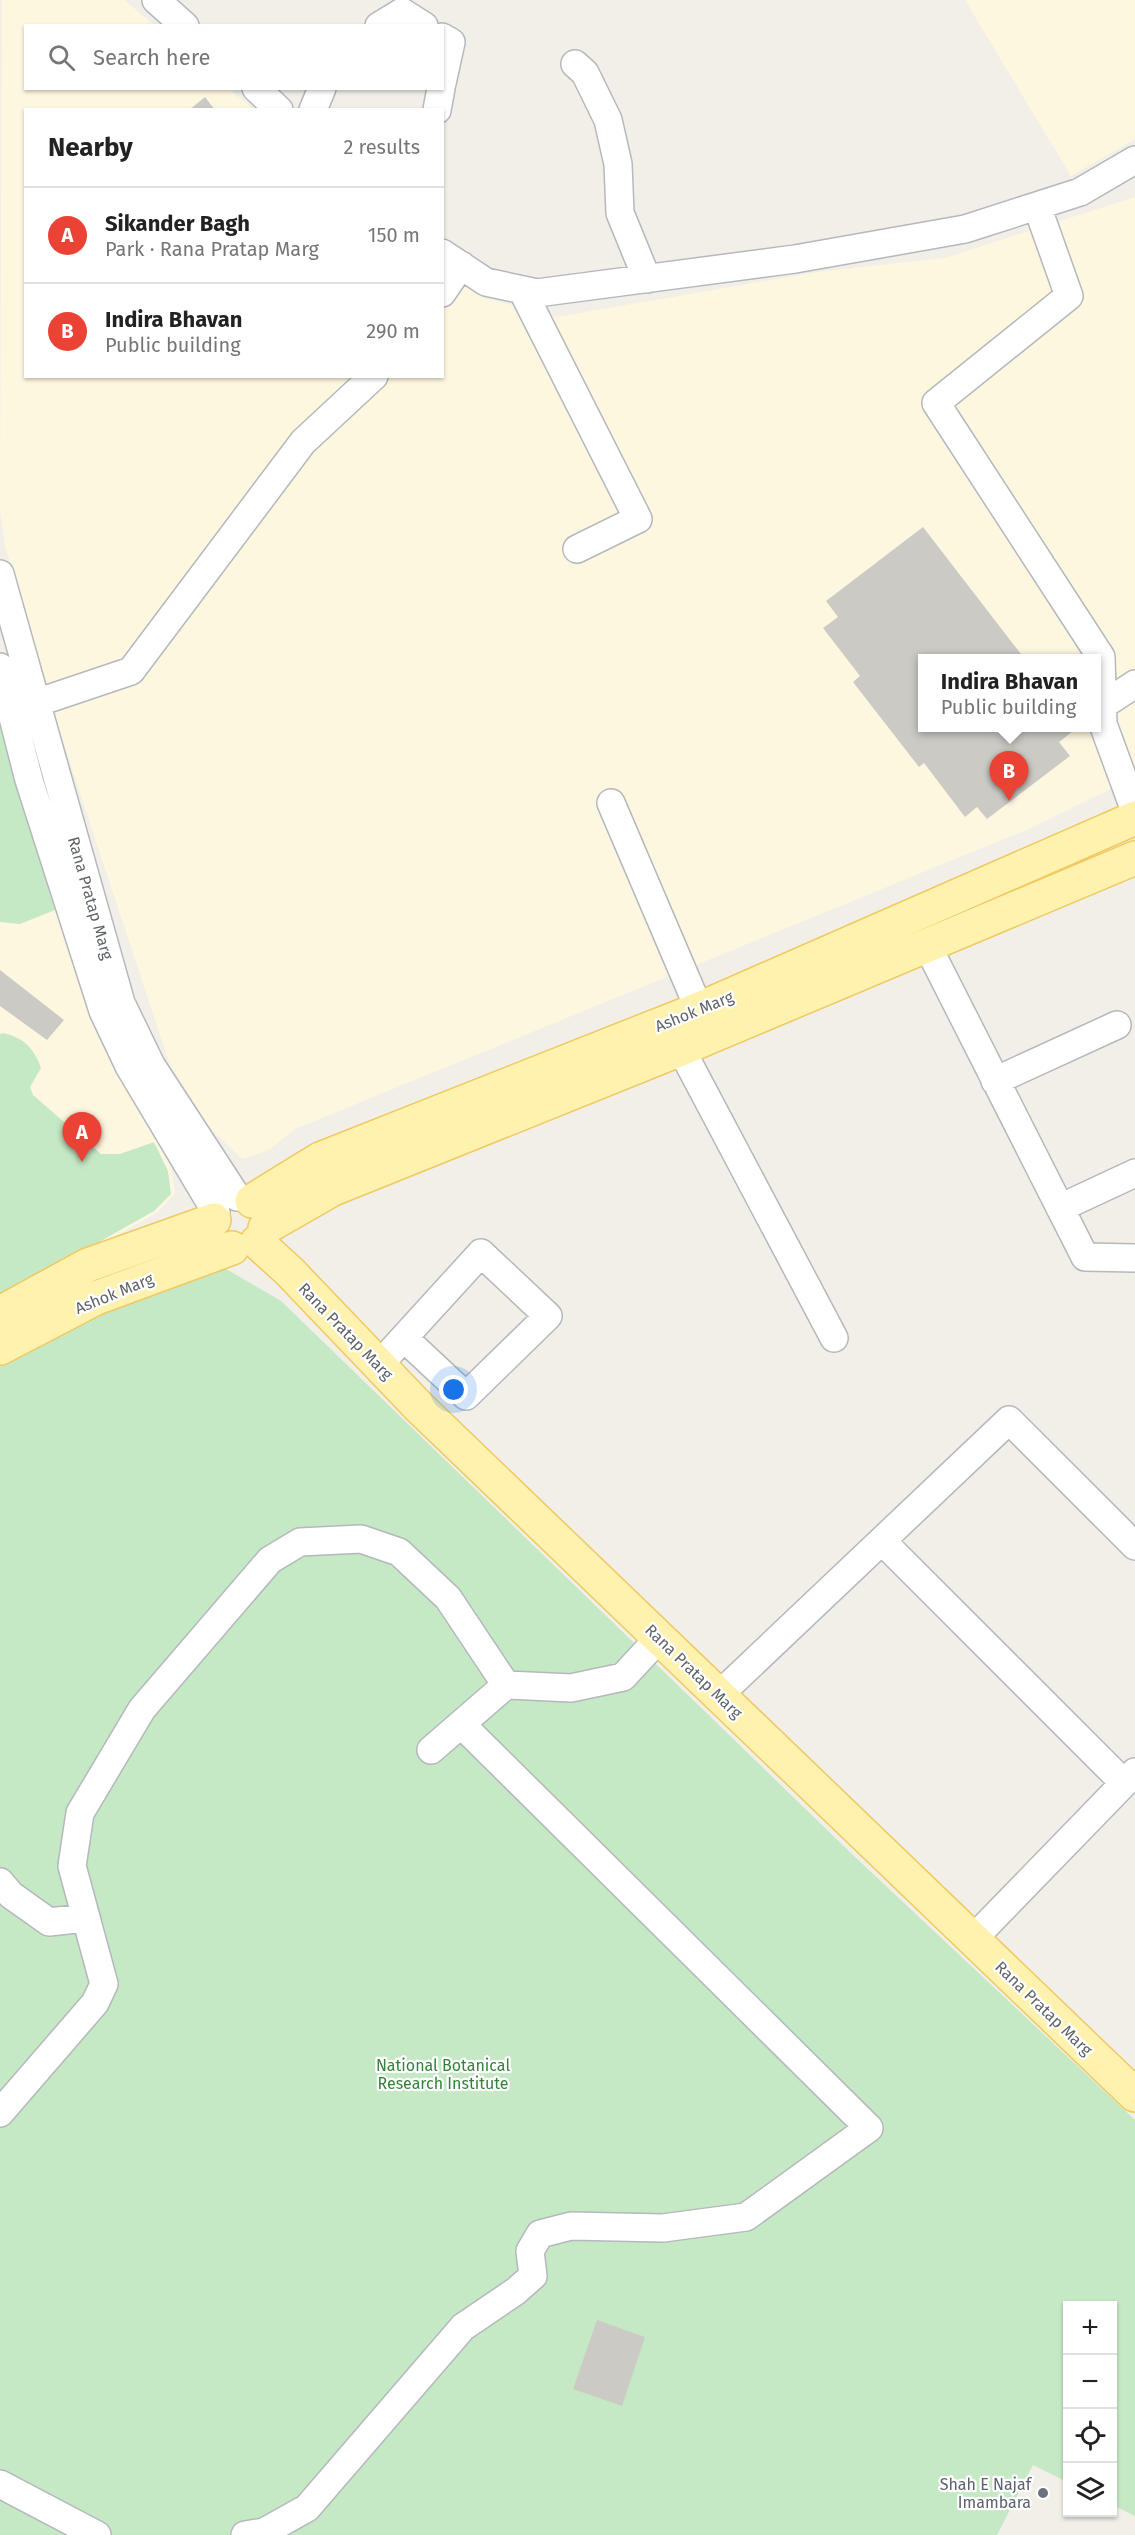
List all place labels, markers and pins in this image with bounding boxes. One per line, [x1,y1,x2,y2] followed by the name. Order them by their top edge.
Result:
[990,752,1028,801] pin: B
[62,1112,101,1162] pin: A
[940,2475,1033,2512] place label: Shah E Najaf Imambara
[1036,2486,1050,2500] marker: Shah E Najaf Imambara

